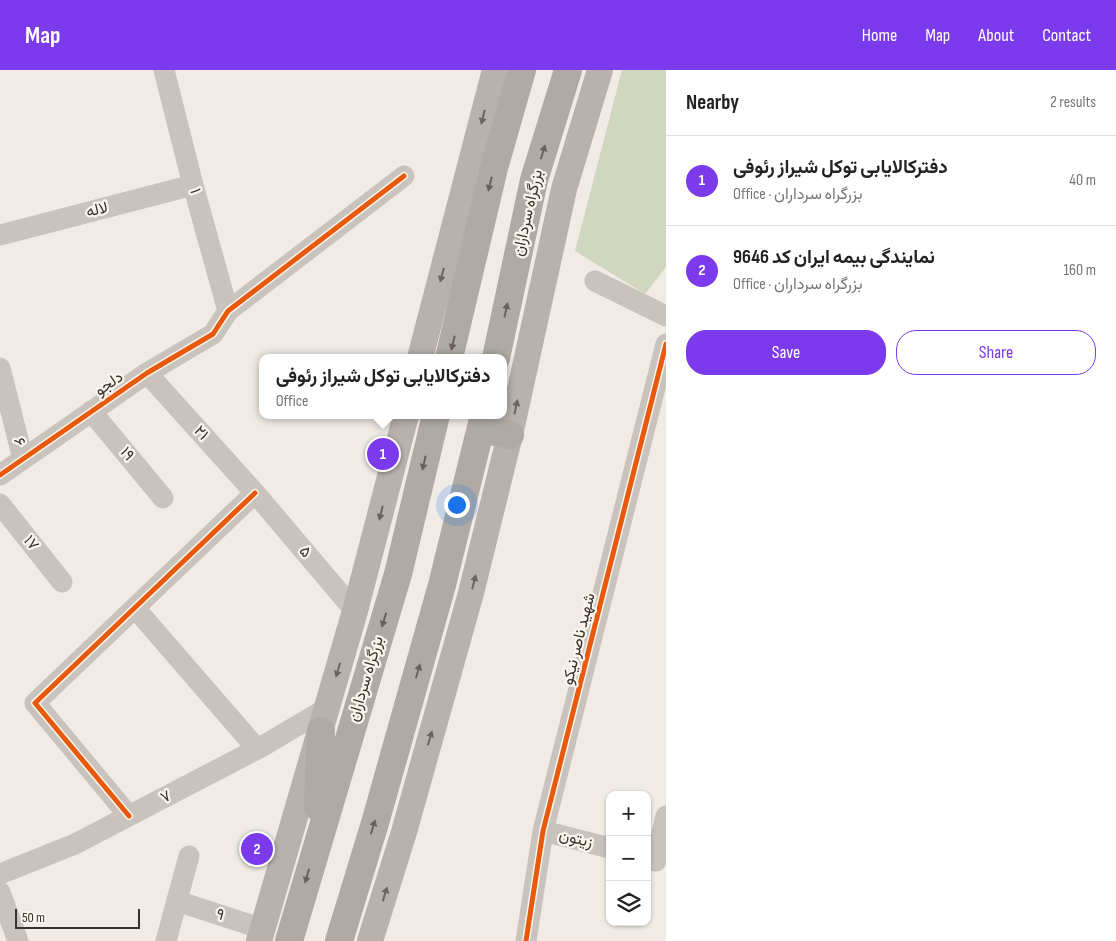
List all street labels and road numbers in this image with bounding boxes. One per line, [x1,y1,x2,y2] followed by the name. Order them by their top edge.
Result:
[509,168,547,258] street label: بزرگراه سرداران
[185,186,205,196] street label: ۱
[84,198,110,222] street label: لاله
[91,368,127,400] street label: دلجو
[190,422,212,444] street label: ۲۱
[9,436,29,448] street label: ۶
[116,443,138,465] street label: ۱۹
[19,532,43,554] street label: ۱۷
[295,542,315,562] street label: ۵
[558,591,600,687] street label: شهید ناصر نیکو
[344,634,388,724] street label: بزرگراه سرداران
[157,786,175,808] street label: ۷
[557,825,595,853] street label: زیتون
[213,905,227,925] street label: ۹

